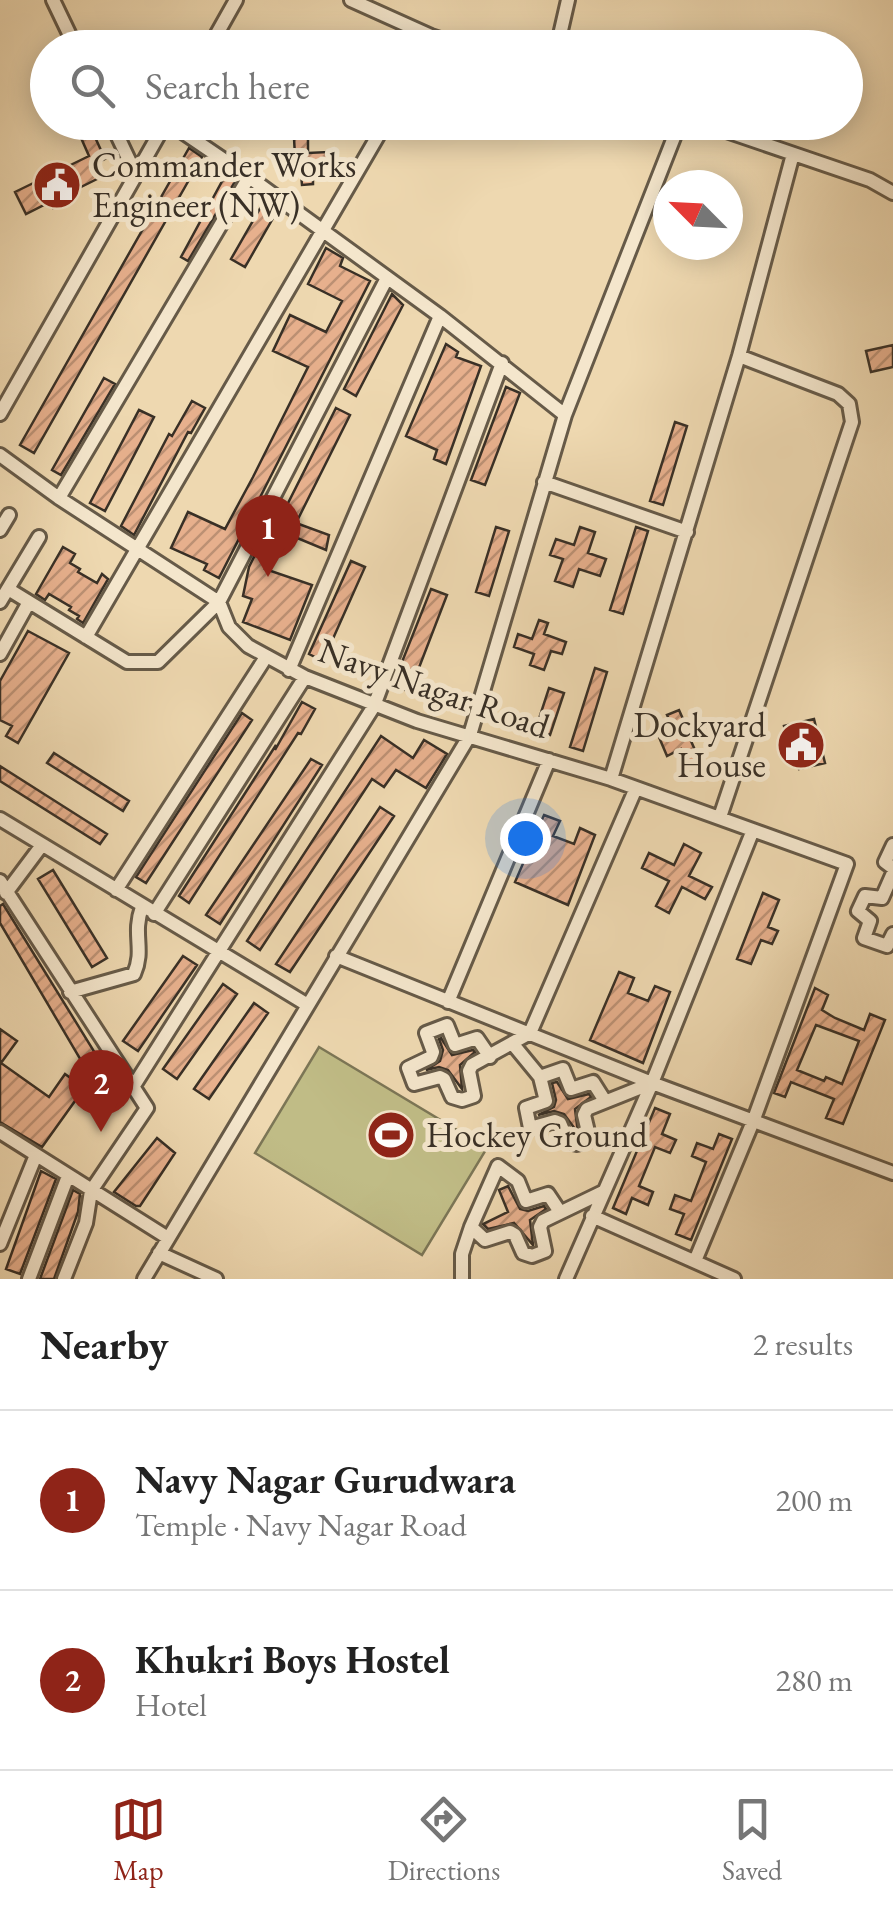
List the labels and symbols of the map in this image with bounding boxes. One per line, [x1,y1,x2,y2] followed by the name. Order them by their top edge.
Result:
[92,142,356,227] place label: Commander Works Engineer (NW)
[31,159,83,211] public building icon: Commander Works Engineer (NW)
[653,170,743,260] north arrow
[236,494,300,577] pin: 1
[313,627,556,748] street label: Navy Nagar Road
[633,702,766,787] place label: Dockyard House
[775,719,827,771] public building icon: Dockyard House
[500,813,551,864] your location
[68,1050,134,1132] pin: 2
[365,1109,417,1161] sports icon: Hockey Ground
[426,1112,648,1157] place label: Hockey Ground

